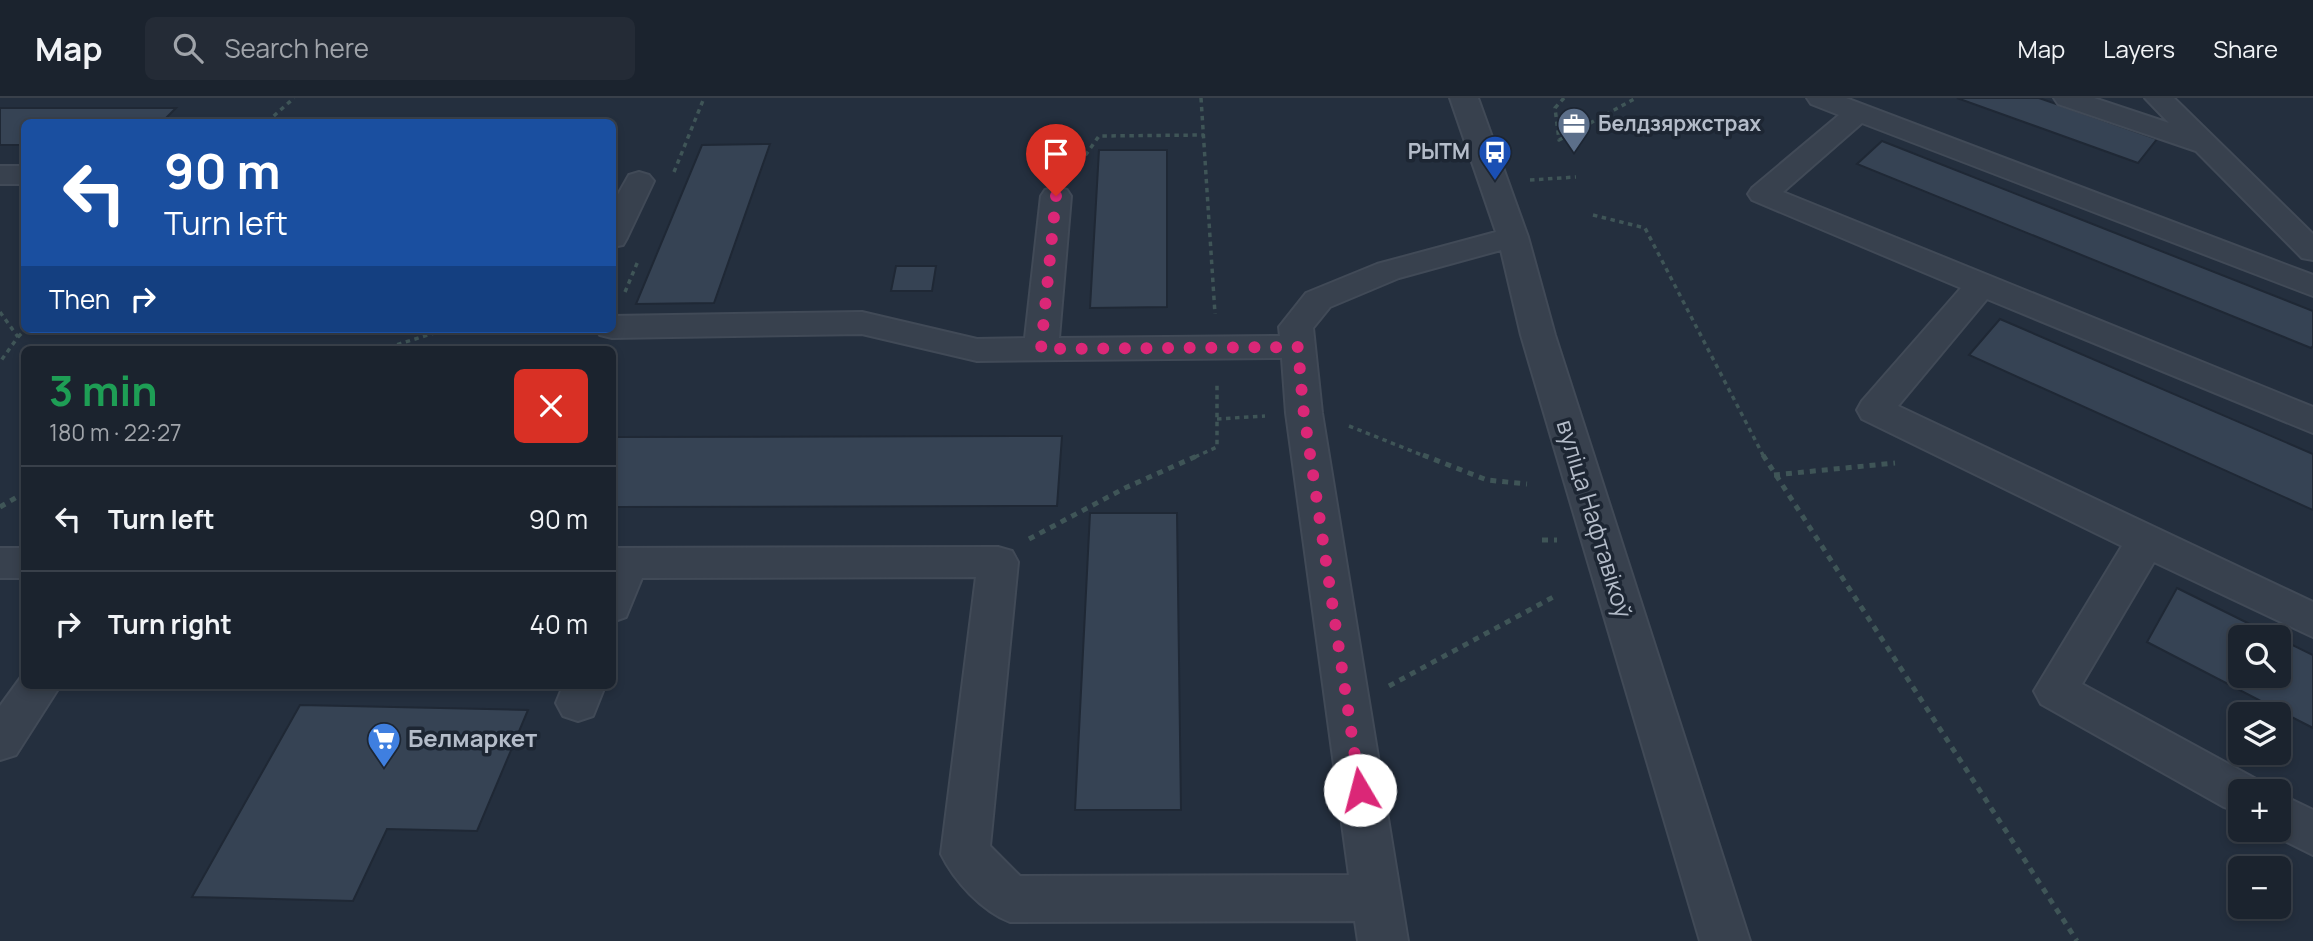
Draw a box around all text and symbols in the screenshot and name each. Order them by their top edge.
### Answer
search box [145,17,635,80]
text: Map [35,26,103,71]
icon: search [169,29,207,67]
text: Search here [225,30,369,66]
text: Map [2018,32,2065,65]
text: Layers [2103,32,2175,65]
text: Share [2213,32,2278,65]
office icon: Белдзяржстрах [1555,105,1593,154]
place label: Белдзяржстрах [1598,109,1762,137]
pin [1026,124,1086,196]
bus stop icon: РЫТМ [1476,133,1514,182]
icon: arrive [1037,135,1075,173]
text: 90 m [164,137,281,204]
place label: РЫТМ [1408,137,1470,165]
icon: left [49,147,140,238]
text: Turn left [164,201,288,245]
icon: right [124,280,162,318]
text: Then [49,281,110,317]
text: 3 min [49,361,158,419]
button: close [514,369,588,443]
street label: вуліца Нафтавікоў [1550,415,1641,622]
text: 180 m · 22:27 [49,416,182,448]
icon: left [49,500,87,538]
text: Turn left [108,501,215,537]
text: 90 m [529,501,588,537]
icon: right [49,605,87,643]
text: Turn right [108,606,232,642]
text: 40 m [530,606,588,642]
map controls [2228,625,2291,919]
button: search [2228,625,2291,688]
button: layers [2228,702,2291,765]
supermarket icon: Белмаркет [365,720,403,769]
place label: Белмаркет [408,721,538,754]
position arrow [1323,753,1397,827]
button: + [2228,779,2291,842]
button: − [2228,856,2291,919]

